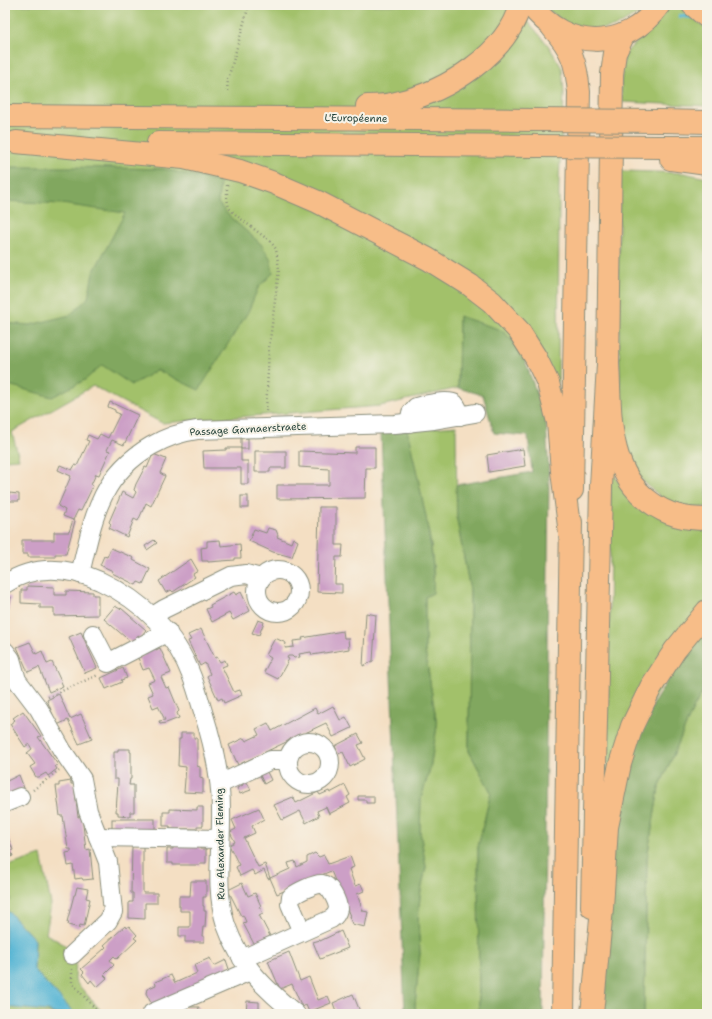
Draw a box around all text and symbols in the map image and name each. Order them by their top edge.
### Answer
street label: L'Européenne [324,111,388,125]
street label: Passage Garnaerstraete [189,419,307,439]
street label: Rue Alexander Fleming [213,788,227,900]

